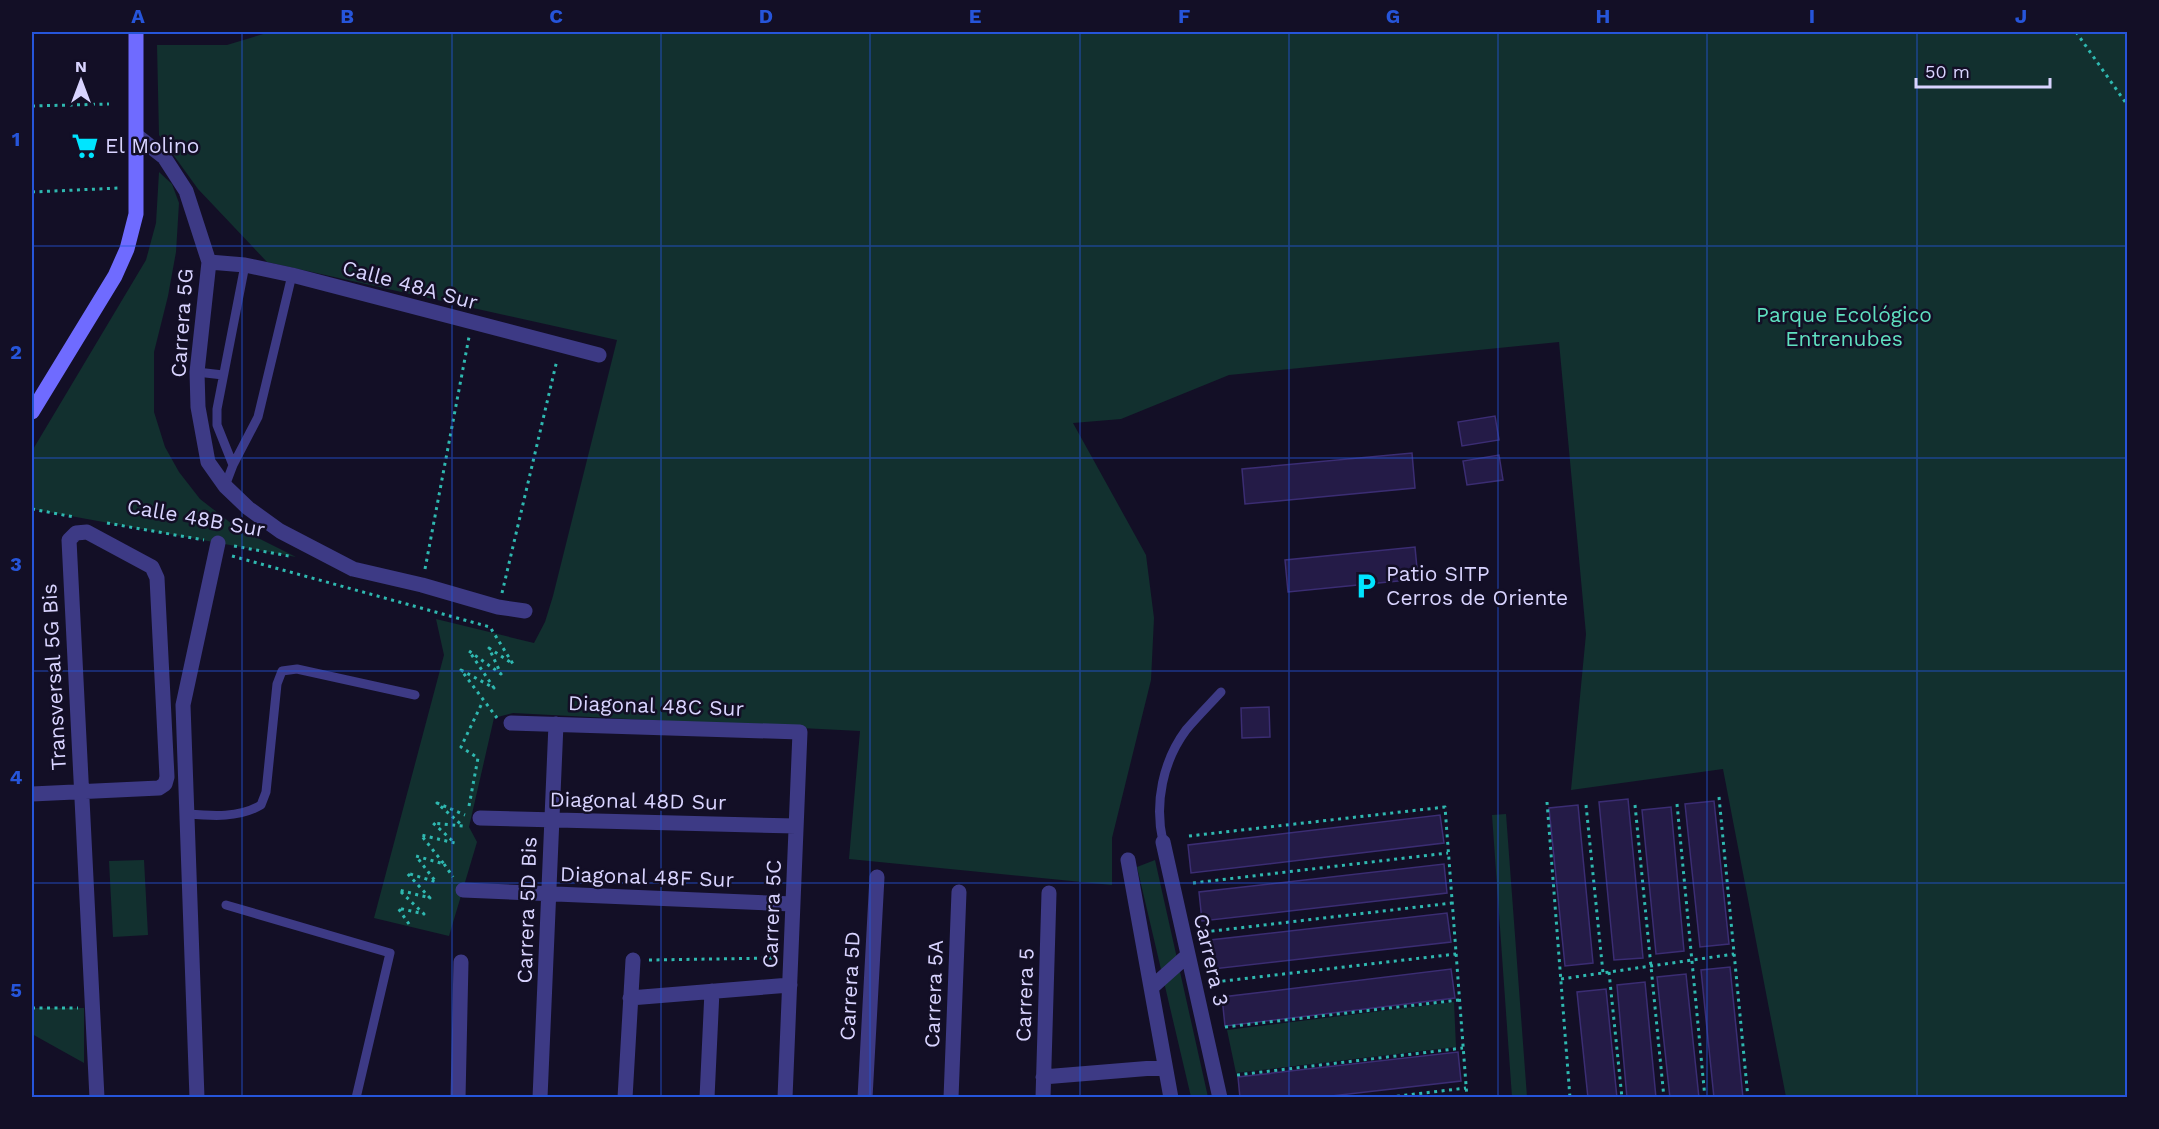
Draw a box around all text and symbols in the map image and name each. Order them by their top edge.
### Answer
text: A [131,4,145,28]
text: B [340,4,354,28]
text: C [549,4,563,28]
text: D [759,4,773,28]
text: E [969,4,981,28]
text: F [1178,4,1190,28]
text: G [1386,4,1400,28]
text: H [1596,4,1610,28]
text: I [1809,4,1815,28]
text: J [2015,4,2027,28]
north arrow [51,51,111,111]
scale bar [1916,51,2050,89]
text: N [75,57,87,76]
text: 50 m [1925,61,1970,82]
text: 1 [12,127,20,151]
supermarket icon: El Molino [70,131,100,161]
place label: El Molino [105,133,199,158]
street label: Calle 48A Sur [340,254,481,315]
street label: Carrera 5G [165,267,198,378]
park label: Parque Ecológico Entrenubes [1756,302,1932,351]
text: 2 [10,340,22,364]
street label: Calle 48B Sur [125,493,268,542]
text: 3 [10,552,22,576]
place label: Patio SITP Cerros de Oriente [1386,561,1568,610]
parking icon: Patio SITP Cerros de Oriente [1351,571,1381,601]
street label: Transversal 5G Bis [36,583,71,771]
street label: Diagonal 48C Sur [568,690,745,721]
text: 4 [10,765,23,789]
street label: Diagonal 48D Sur [549,786,727,815]
street label: Carrera 5D Bis [511,836,542,984]
street label: Carrera 5C [757,859,786,969]
street label: Diagonal 48F Sur [560,861,735,892]
street label: Carrera 3 [1189,911,1234,1009]
street label: Carrera 5D [834,931,865,1041]
street label: Carrera 5A [919,939,948,1048]
street label: Carrera 5 [1010,947,1039,1043]
text: 5 [10,978,22,1002]

